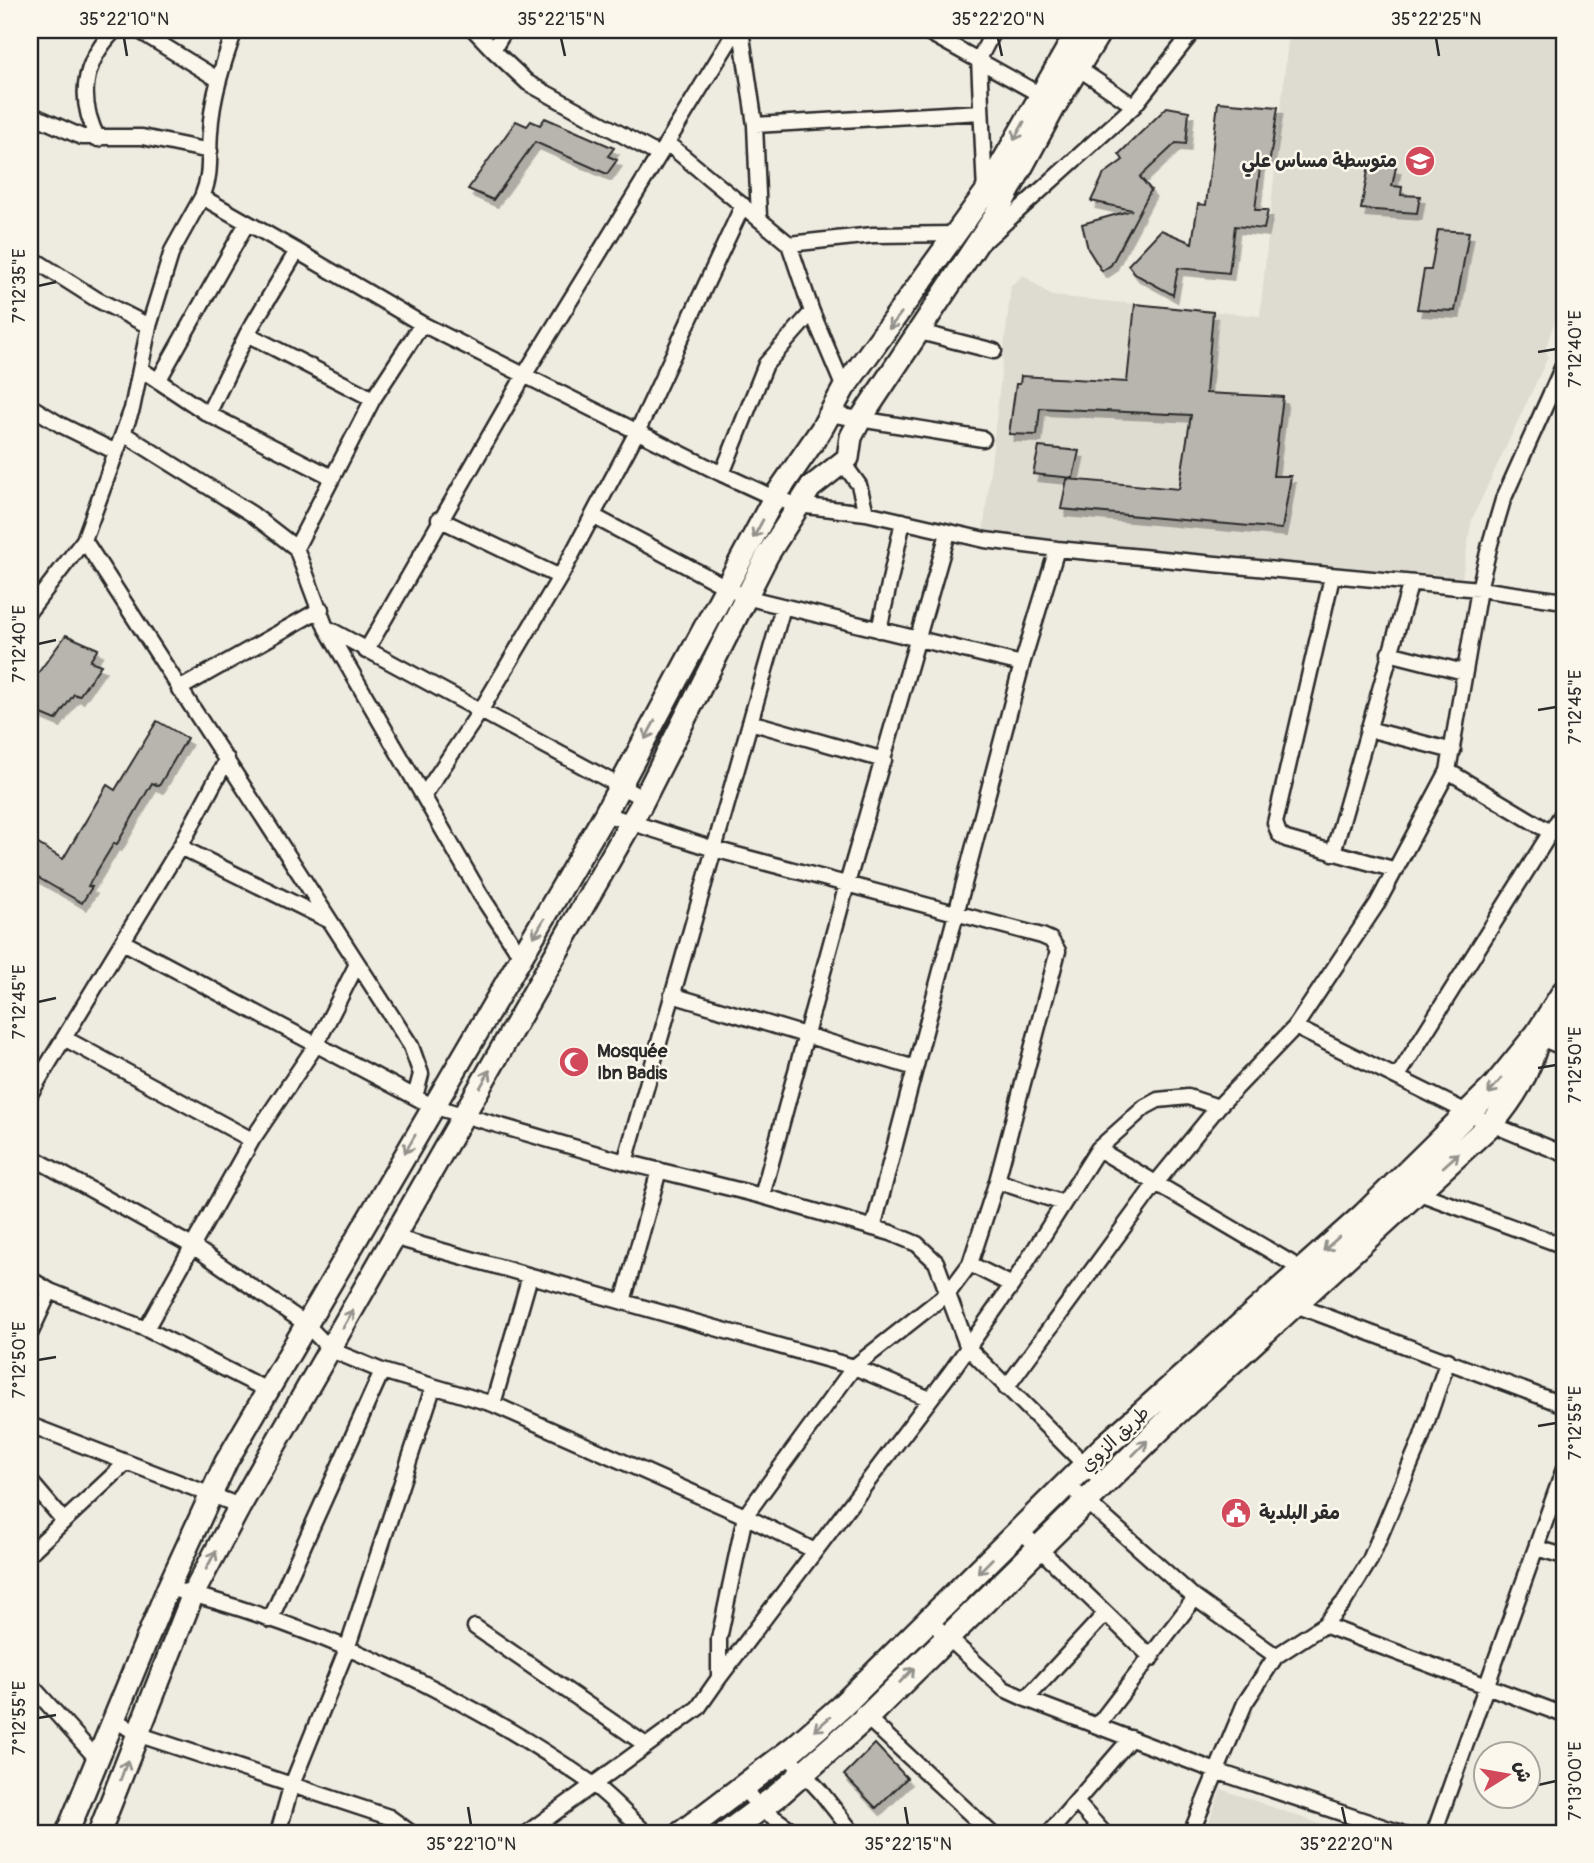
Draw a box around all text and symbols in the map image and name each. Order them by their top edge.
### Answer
text: 35°22'10"N [79,8,169,31]
text: 35°22'15"N [517,8,605,31]
text: 35°22'20"N [951,8,1045,31]
text: 35°22'25"N [1391,8,1481,31]
one-way arrow [1012,120,1025,141]
school or university icon: متوسطة مساس علي [1403,144,1437,178]
place label: متوسطة مساس علي [1241,149,1397,177]
text: 7°12'35"E [8,249,31,323]
text: 7°12'40"E [1564,310,1587,388]
one-way arrow [887,311,902,330]
one-way arrow [750,518,764,539]
text: 7°12'40"E [8,605,31,683]
text: 7°12'45"E [1564,670,1587,744]
one-way arrow [643,719,657,739]
one-way arrow [532,917,545,938]
text: 7°12'45"E [8,965,31,1039]
text: 7°12'50"E [1564,1027,1587,1103]
place label: Mosquée Ibn Badis [597,1039,668,1085]
mosque icon: Mosquée Ibn Badis [557,1045,591,1079]
one-way arrow [478,1070,492,1090]
one-way arrow [1487,1077,1503,1095]
one-way arrow [403,1134,417,1154]
one-way arrow [1442,1152,1459,1169]
one-way arrow [1323,1236,1341,1252]
one-way arrow [341,1310,355,1330]
text: 7°12'50"E [8,1322,31,1398]
text: 7°12'55"E [1564,1386,1587,1460]
street label: طريق الزوي [1075,1401,1156,1479]
one-way arrow [1131,1439,1148,1456]
public building icon: مقر البلدية [1219,1496,1253,1530]
place label: مقر البلدية [1259,1501,1340,1525]
one-way arrow [205,1550,218,1571]
one-way arrow [977,1557,994,1574]
one-way arrow [899,1667,916,1684]
text: 7°12'55"E [8,1681,31,1755]
one-way arrow [813,1716,831,1732]
north arrow [1472,1741,1542,1811]
text: 7°13'00"E [1564,1741,1587,1821]
one-way arrow [119,1759,132,1781]
text: ش [1509,1759,1536,1785]
text: 35°22'10"N [426,1833,516,1856]
text: 35°22'15"N [864,1833,952,1856]
text: 35°22'20"N [1299,1833,1393,1856]

